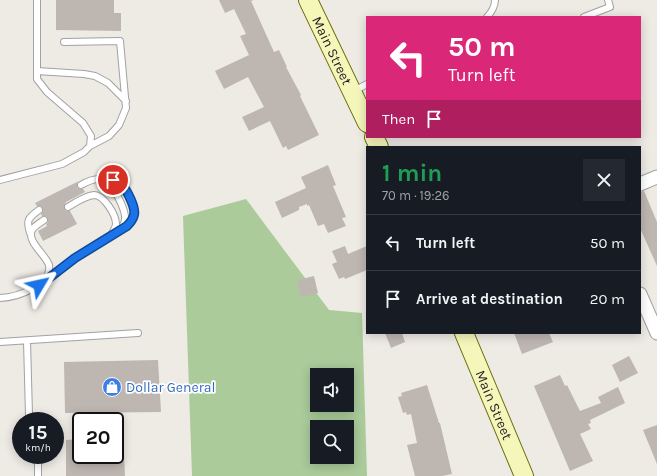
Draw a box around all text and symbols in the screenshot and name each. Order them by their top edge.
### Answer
street label: Main Street [308,14,355,88]
text: 50 m [448,30,516,63]
icon: left [382,32,434,84]
text: Turn left [448,64,516,86]
icon: arrive [423,108,445,130]
text: Then [382,110,415,128]
text: 1 min [382,159,442,187]
button: close [583,159,625,201]
pin [96,163,130,197]
icon: arrive [102,169,124,191]
text: 70 m · 19:26 [382,188,449,203]
icon: left [382,232,404,254]
text: Turn left [416,234,475,252]
text: 50 m [590,234,625,252]
position arrow [18,264,60,306]
icon: arrive [382,288,404,310]
text: Arrive at destination [416,290,563,308]
text: 20 m [590,290,625,308]
map controls [310,368,354,464]
button: sound [310,368,354,412]
street label: Main Street [472,368,516,443]
shop icon: Dollar General [101,376,123,398]
place label: Dollar General [126,379,215,396]
speed limit sign: 20 [72,412,124,464]
button: search [310,420,354,464]
text: 15 [29,421,47,444]
text: km/h [25,442,51,454]

